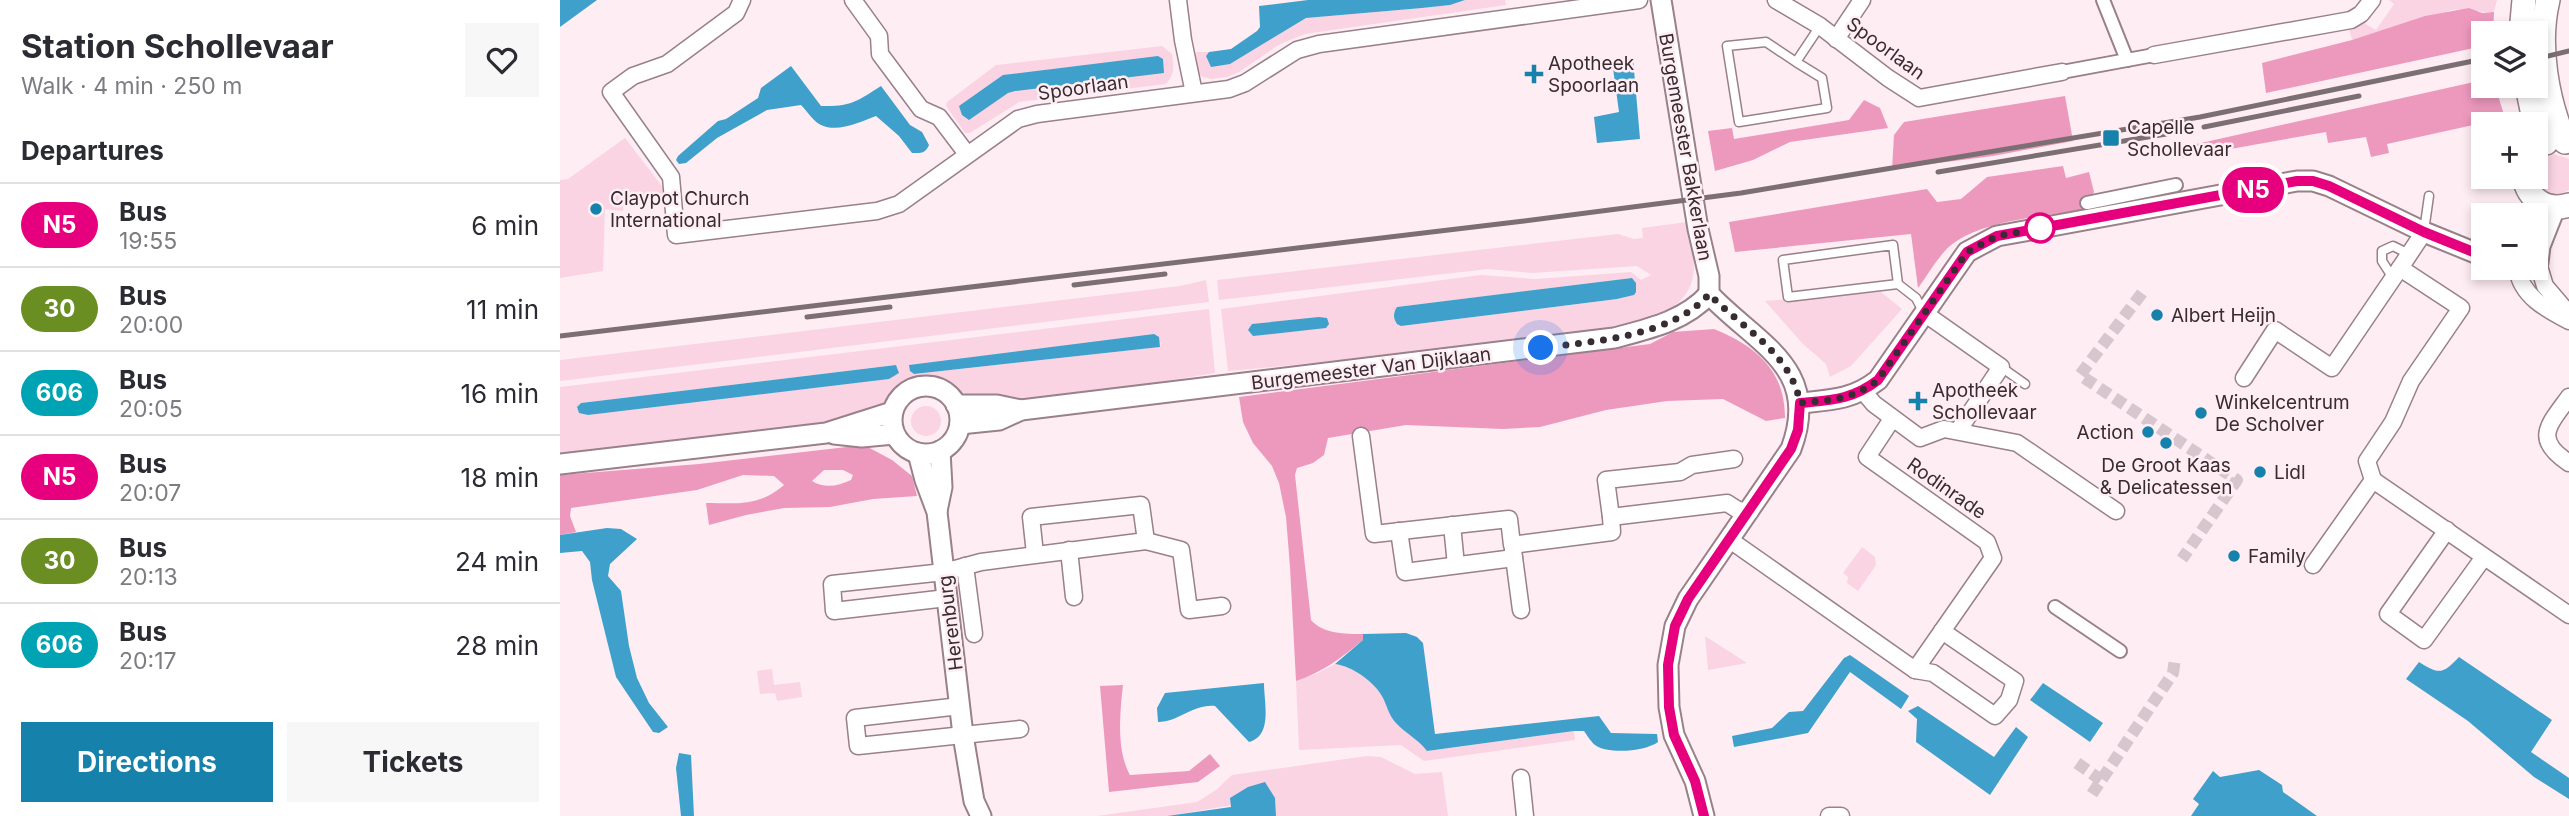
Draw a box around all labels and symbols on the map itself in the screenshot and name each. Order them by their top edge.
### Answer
street label: Spoorlaan [1842,12,1929,85]
street label: Burgemeester Bakkerlaan [1654,31,1717,263]
place label: Apotheek Spoorlaan [1548,52,1639,97]
marker: Apotheek Spoorlaan [1526,66,1542,82]
street label: Spoorlaan [1036,70,1130,105]
place label: Capelle Schollevaar [2127,116,2232,161]
marker: Capelle Schollevaar [2101,128,2121,148]
line badge: N5 [2222,167,2284,213]
place label: Claypot Church International [610,187,749,232]
marker: Claypot Church International [588,201,604,217]
unlabelled marker [2025,213,2055,243]
place label: Albert Heijn [2171,304,2276,327]
marker: Albert Heijn [2149,307,2165,323]
your location [1523,330,1558,365]
street label: Burgemeester Van Dijklaan [1250,342,1492,395]
place label: Apotheek Schollevaar [1932,379,2037,424]
place label: Winkelcentrum De Scholver [2215,391,2350,436]
marker: Apotheek Schollevaar [1910,393,1926,409]
marker: Winkelcentrum De Scholver [2193,405,2209,421]
place label: Action [2077,421,2134,444]
marker: Action [2140,424,2156,440]
marker: De Groot Kaas & Delicatessen [2158,435,2174,451]
street label: Rodinrade [1903,453,1991,524]
place label: De Groot Kaas & Delicatessen [2100,454,2232,499]
place label: Lidl [2274,461,2306,484]
marker: Lidl [2252,464,2268,480]
place label: Family [2248,545,2306,568]
marker: Family [2226,548,2242,564]
street label: Herenburg [933,574,968,672]

